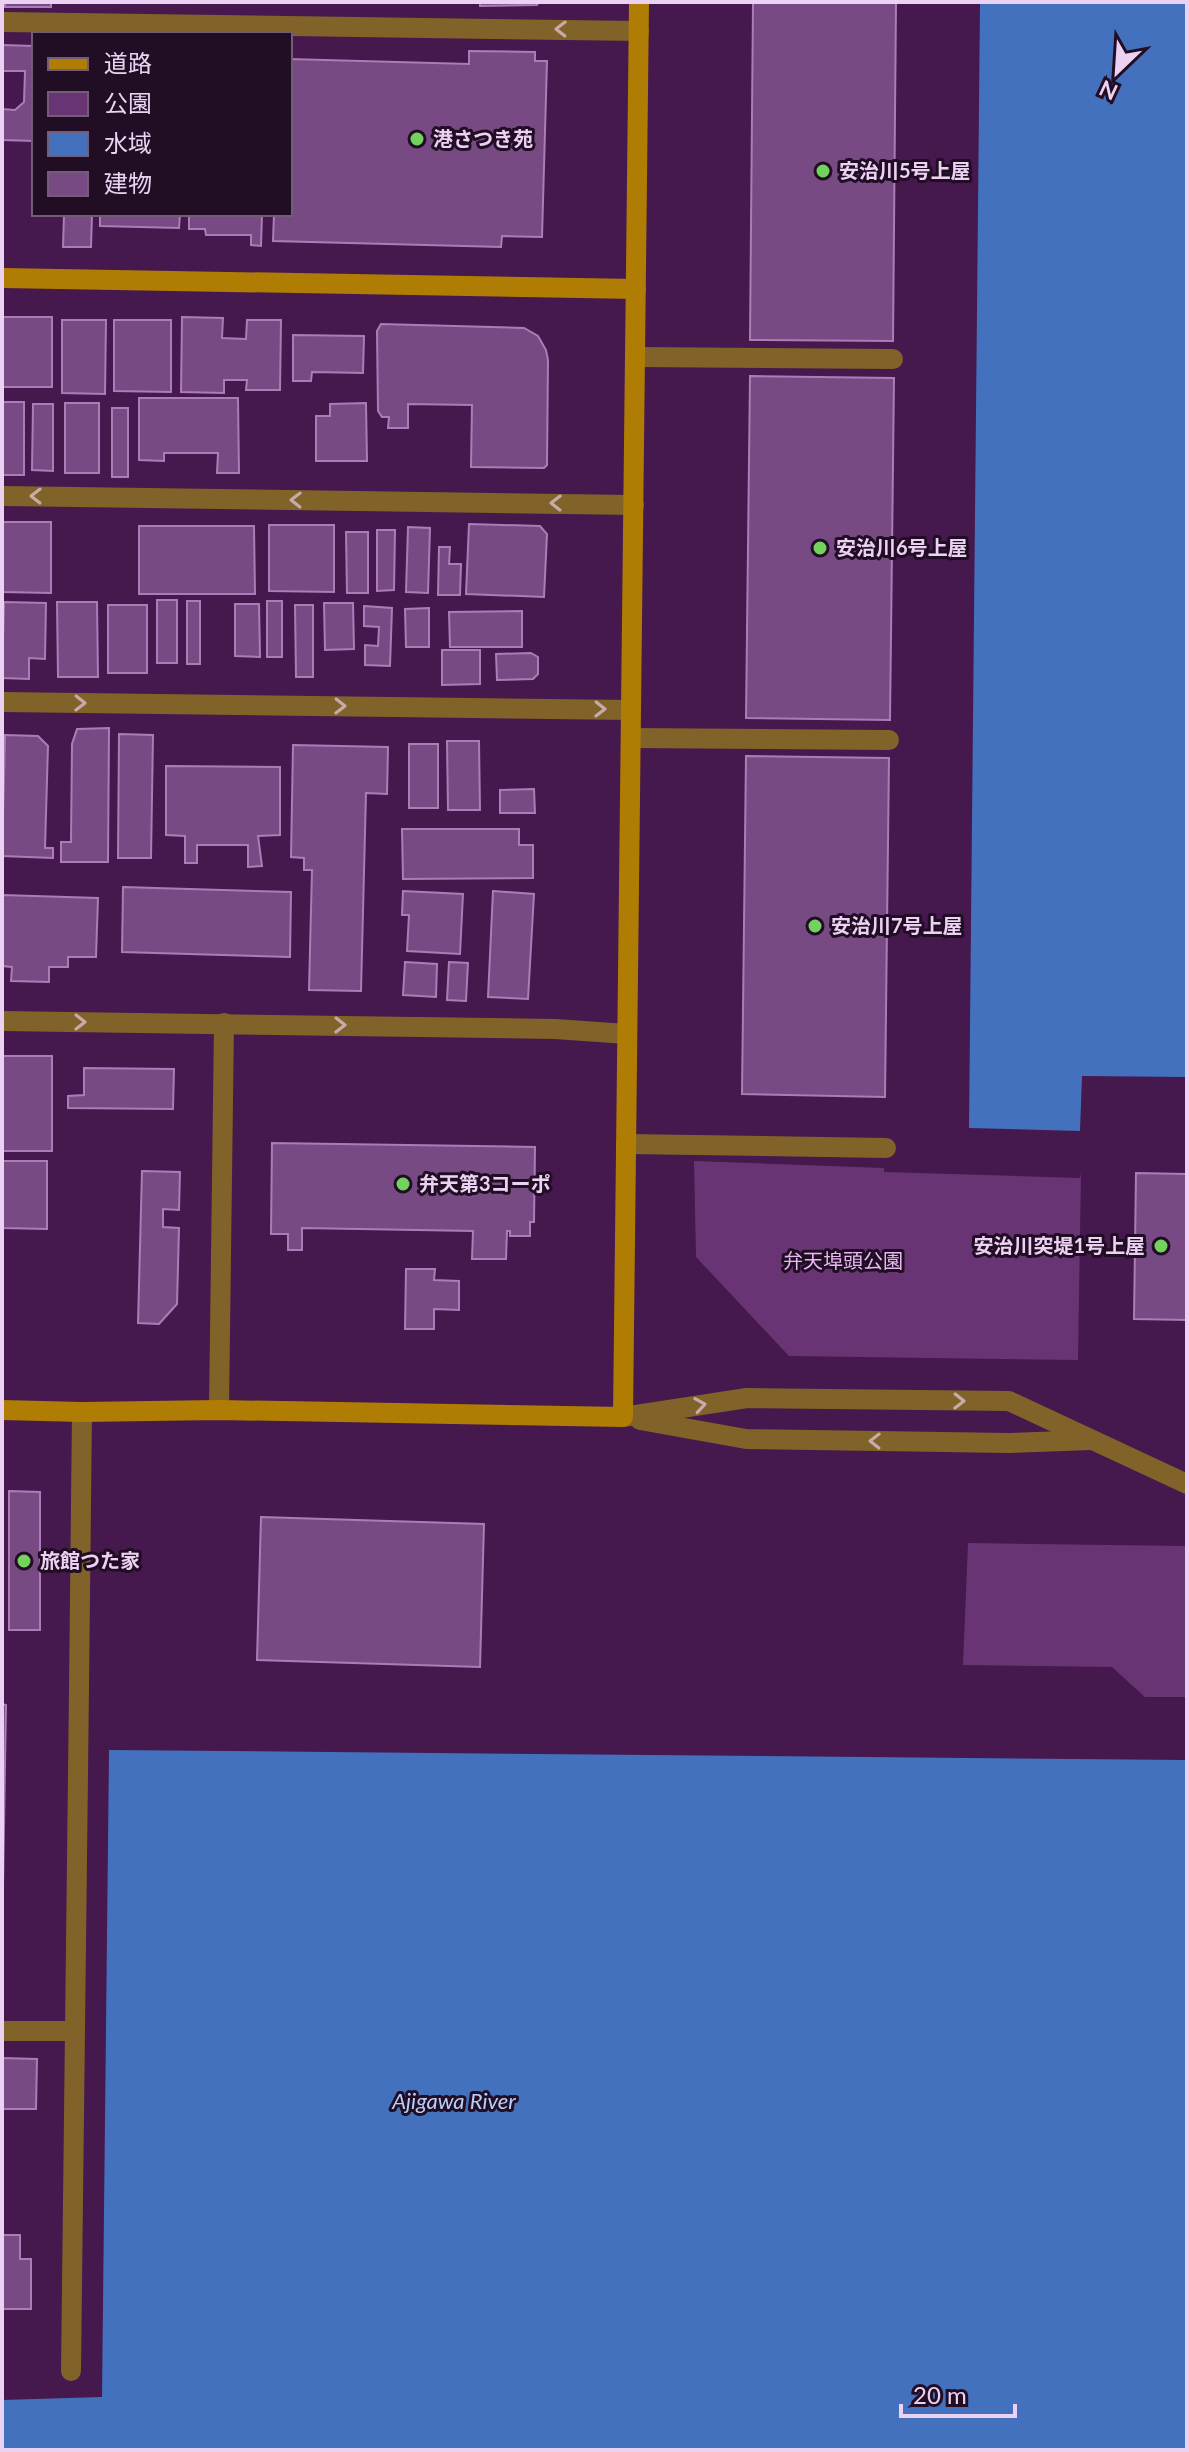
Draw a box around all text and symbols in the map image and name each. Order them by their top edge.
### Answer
one-way arrow [554,20,567,37]
legend [32,32,292,216]
north arrow [1077,32,1157,112]
text: 道路 [104,48,152,77]
text: N [1095,75,1122,106]
text: 公園 [104,88,152,117]
place label: 港さつき苑 [433,126,533,150]
text: 水域 [104,128,152,157]
marker: 港さつき苑 [408,130,426,148]
place label: 安治川5号上屋 [839,158,971,182]
marker: 安治川5号上屋 [814,162,832,180]
text: 建物 [104,168,152,197]
one-way arrow [29,488,42,505]
one-way arrow [289,491,302,508]
one-way arrow [549,494,562,511]
place label: 安治川6号上屋 [836,535,968,559]
marker: 安治川6号上屋 [811,539,829,557]
one-way arrow [74,694,87,712]
one-way arrow [334,697,347,715]
one-way arrow [594,700,607,718]
place label: 安治川7号上屋 [831,913,963,937]
marker: 安治川7号上屋 [806,917,824,935]
one-way arrow [74,1013,87,1031]
one-way arrow [334,1016,347,1034]
place label: 弁天第3コーポ [419,1171,551,1195]
marker: 弁天第3コーポ [394,1175,412,1193]
place label: 安治川突堤1号上屋 [973,1233,1145,1257]
marker: 安治川突堤1号上屋 [1152,1237,1170,1255]
park label: 弁天埠頭公園 [783,1248,903,1272]
one-way arrow [953,1392,966,1409]
one-way arrow [693,1398,707,1415]
one-way arrow [868,1432,881,1450]
place label: 旅館つた家 [40,1548,140,1572]
marker: 旅館つた家 [15,1552,33,1570]
water label: Ajigawa River [391,2087,516,2114]
scale bar [901,2368,1015,2418]
text: 20 m [913,2380,967,2409]

